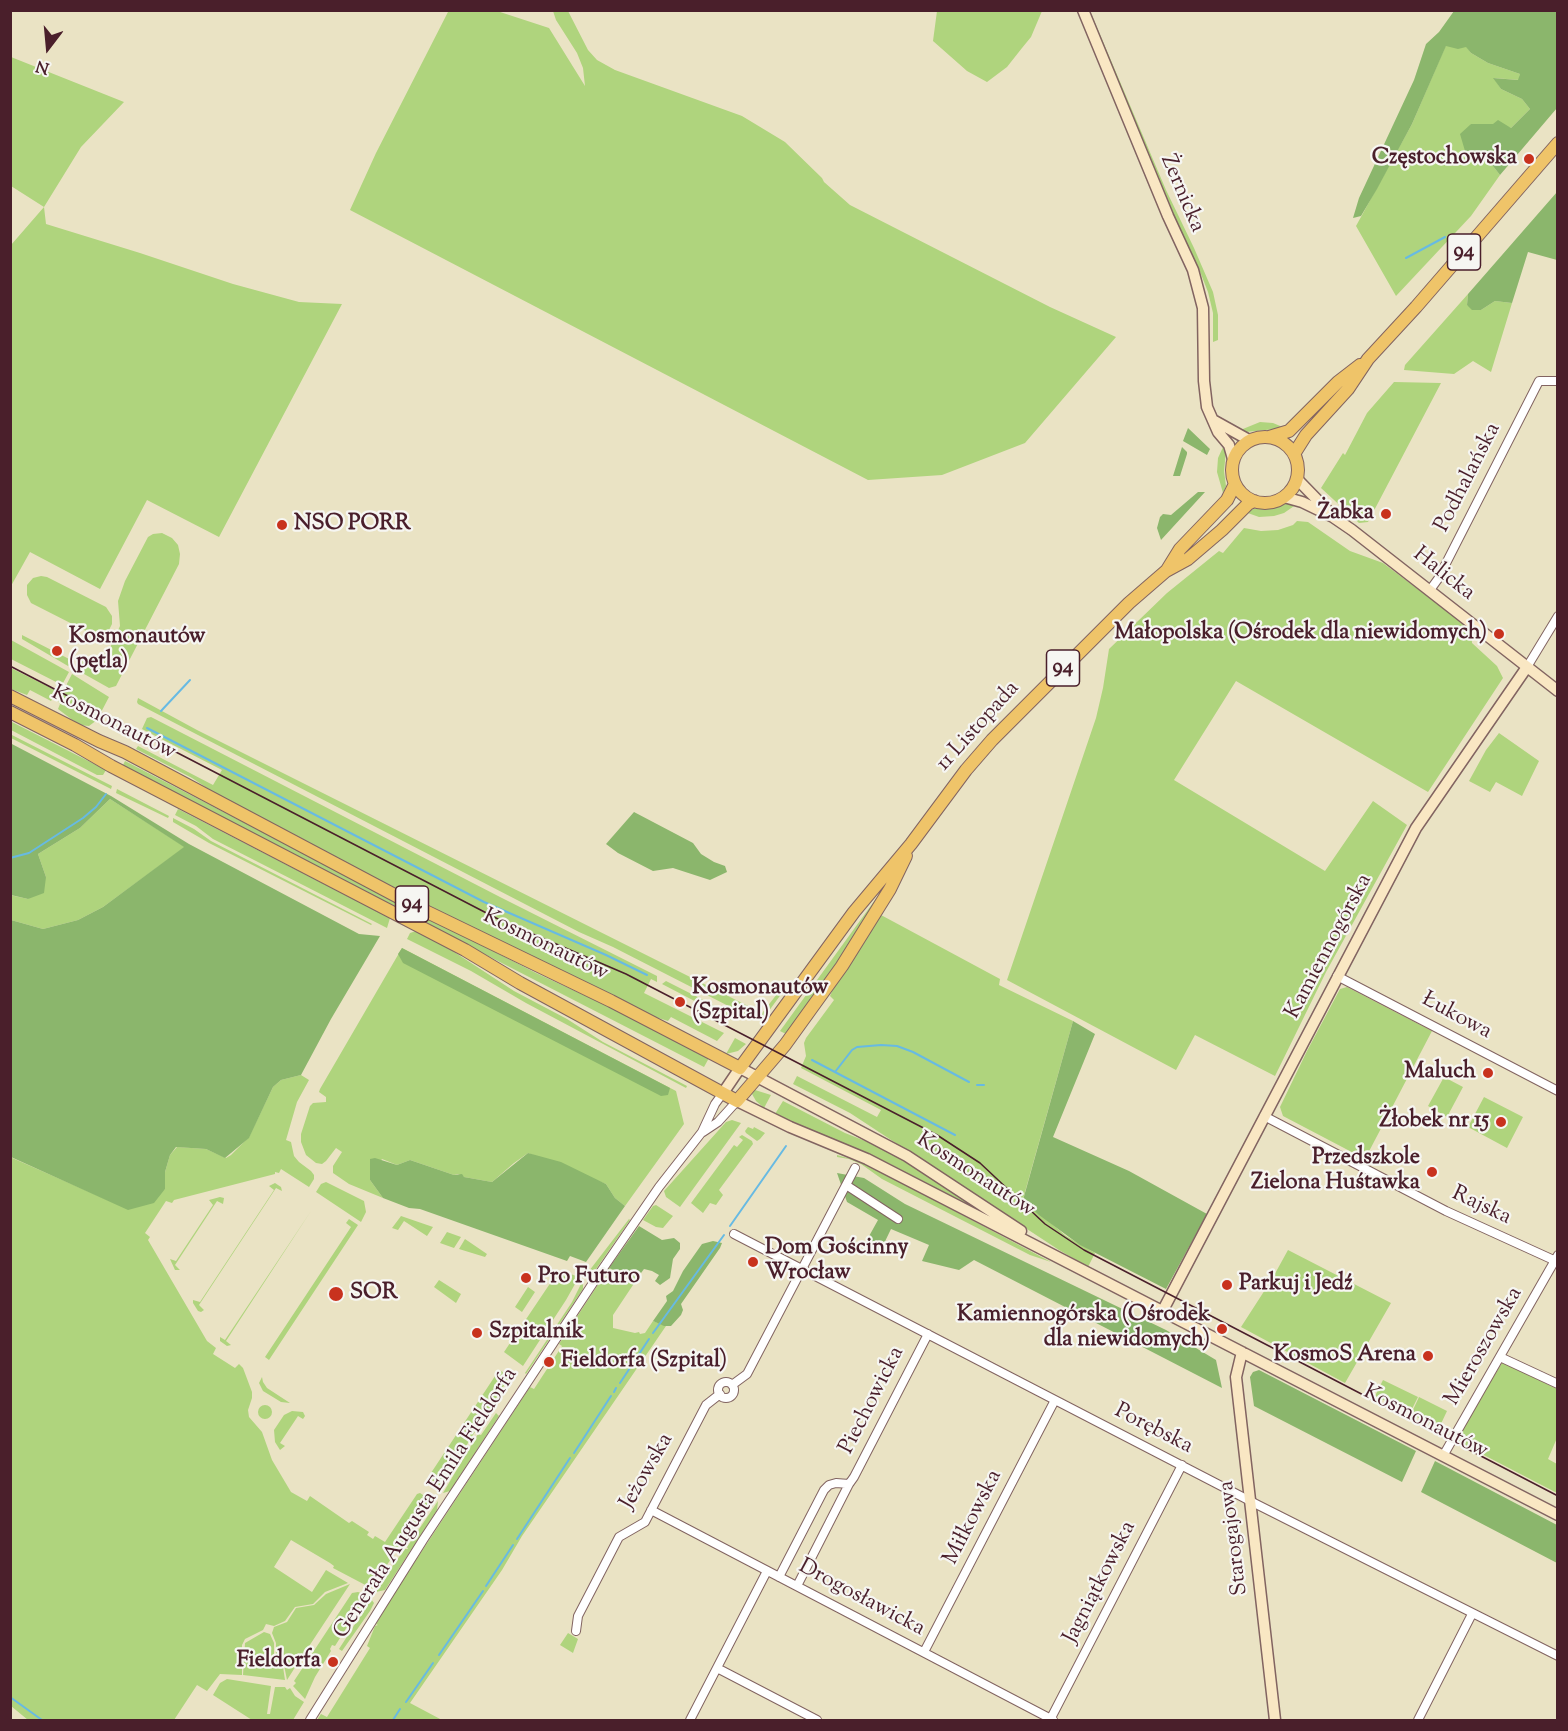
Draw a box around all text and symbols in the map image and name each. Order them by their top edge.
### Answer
north arrow [18,18,78,78]
text: N [34,53,52,79]
place label: Częstochowska [1372,146,1517,172]
street label: Żernicka [1153,151,1209,237]
marker: Częstochowska [1522,152,1536,166]
road number: 94 [1448,234,1480,270]
street label: Podhalańska [1430,419,1508,537]
place label: Żabka [1318,501,1374,527]
marker: Żabka [1379,507,1393,521]
place label: NSO PORR [294,512,411,538]
marker: NSO PORR [275,518,289,532]
street label: Halicka [1407,543,1479,607]
place label: Małopolska (Ośrodek dla niewidomych) [1114,621,1487,647]
place label: Kosmonautów (pętla) [69,625,206,676]
marker: Małopolska (Ośrodek dla niewidomych) [1492,627,1506,641]
marker: Kosmonautów (pętla) [50,644,64,658]
road number: 94 [1046,650,1080,686]
street label: 11 Listopada [932,677,1026,777]
street label: Kosmonautów [46,681,180,767]
street label: Kamiennogórska [1281,870,1379,1024]
road number: 94 [396,886,428,922]
street label: Kosmonautów [478,904,612,988]
place label: Kosmonautów (Szpital) [692,976,829,1028]
street label: Łukowa [1416,988,1496,1046]
marker: Kosmonautów (Szpital) [673,995,687,1009]
place label: Maluch [1404,1060,1476,1086]
marker: Maluch [1481,1066,1495,1080]
place label: Żłobek nr 15 [1379,1109,1489,1135]
marker: Żłobek nr 15 [1494,1115,1508,1129]
street label: Kosmonautów [911,1128,1039,1224]
place label: Przedszkole Zielona Huśtawka [1251,1146,1420,1198]
marker: Przedszkole Zielona Huśtawka [1425,1165,1439,1179]
street label: Rajska [1447,1182,1515,1232]
place label: Dom Gościnny Wrocław [765,1236,909,1288]
marker: Dom Gościnny Wrocław [746,1255,760,1269]
place label: Pro Futuro [538,1265,640,1291]
marker: Pro Futuro [519,1271,533,1285]
place label: Parkuj i Jedź [1239,1272,1352,1298]
marker: Parkuj i Jedź [1220,1278,1234,1292]
place label: SOR [350,1281,398,1307]
street label: Mieroszowska [1440,1283,1530,1411]
marker: SOR [327,1285,345,1303]
place label: Kamiennogórska (Ośrodek dla niewidomych) [957,1303,1210,1354]
place label: Szpitalnik [489,1320,584,1346]
marker: Kamiennogórska (Ośrodek dla niewidomych) [1215,1322,1229,1336]
marker: Szpitalnik [470,1326,484,1340]
street label: Piechowicka [835,1343,911,1459]
place label: KosmoS Arena [1273,1343,1416,1369]
place label: Fieldorfa (Szpital) [561,1349,727,1375]
marker: KosmoS Arena [1421,1349,1435,1363]
marker: Fieldorfa (Szpital) [542,1355,556,1369]
street label: Generała Augusta Emila Fieldorfa [329,1364,525,1644]
street label: Kosmonautów [1358,1380,1492,1466]
street label: Porębska [1109,1399,1197,1461]
street label: Jeżowska [616,1429,680,1515]
street label: Miłkowska [939,1466,1009,1570]
street label: Starogajowa [1215,1479,1255,1597]
street label: Jagniątkowska [1059,1517,1143,1649]
street label: Drogosławicka [793,1555,929,1643]
place label: Fieldorfa [237,1649,321,1675]
marker: Fieldorfa [326,1655,340,1669]

